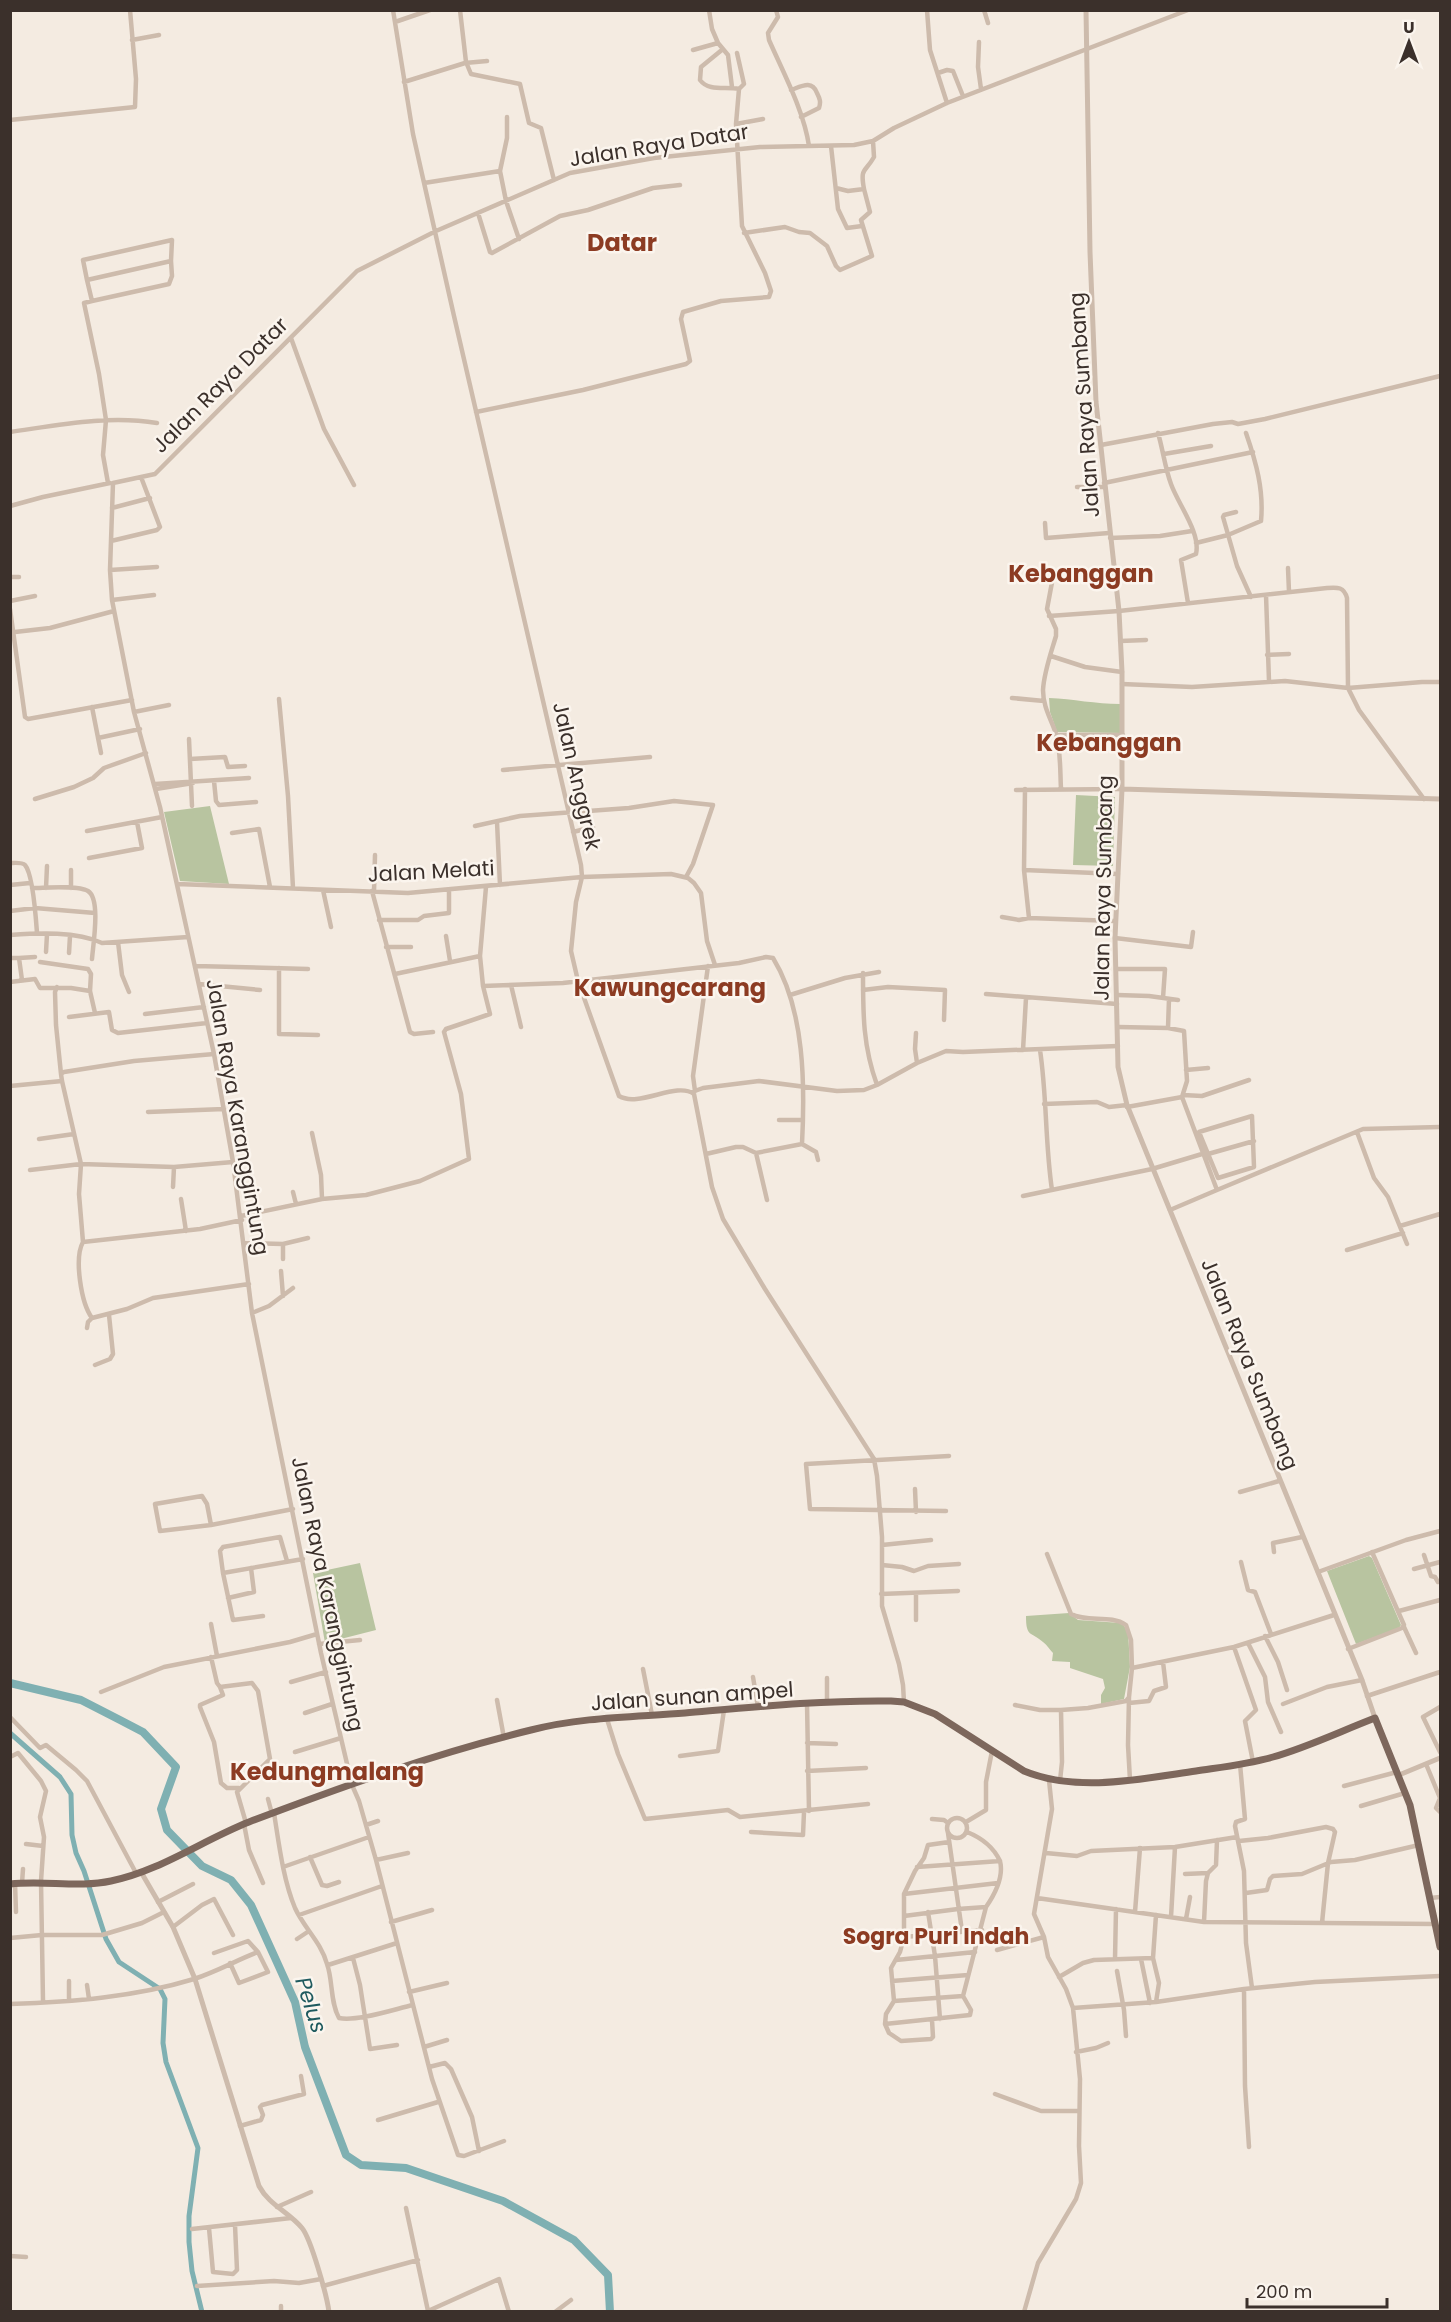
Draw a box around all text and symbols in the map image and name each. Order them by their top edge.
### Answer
north arrow [1379,12,1439,72]
text: U [1403,16,1415,39]
street label: Jalan Raya Datar [567,116,751,173]
district label: Datar [587,226,657,259]
street label: Jalan Raya Sumbang [1062,291,1106,519]
street label: Jalan Raya Datar [146,311,294,459]
district label: Kebanggan [1008,557,1154,590]
street label: Jalan Anggrek [546,699,608,853]
district label: Kebanggan [1036,726,1182,759]
street label: Jalan Raya Sumbang [1087,775,1119,1001]
street label: Jalan Melati [367,853,495,889]
district label: Kawungcarang [574,971,766,1004]
street label: Jalan Raya Karanggintung [199,976,277,1258]
street label: Jalan Raya Sumbang [1194,1254,1306,1474]
street label: Jalan Raya Karanggintung [285,1454,371,1734]
street label: Jalan sunan ampel [590,1674,794,1718]
district label: Kedungmalang [230,1755,424,1788]
district label: Sogra Puri Indah [843,1921,1029,1952]
water label: Pelus [287,1973,335,2037]
scale bar [1247,2271,1386,2309]
text: 200 m [1256,2279,1312,2304]

